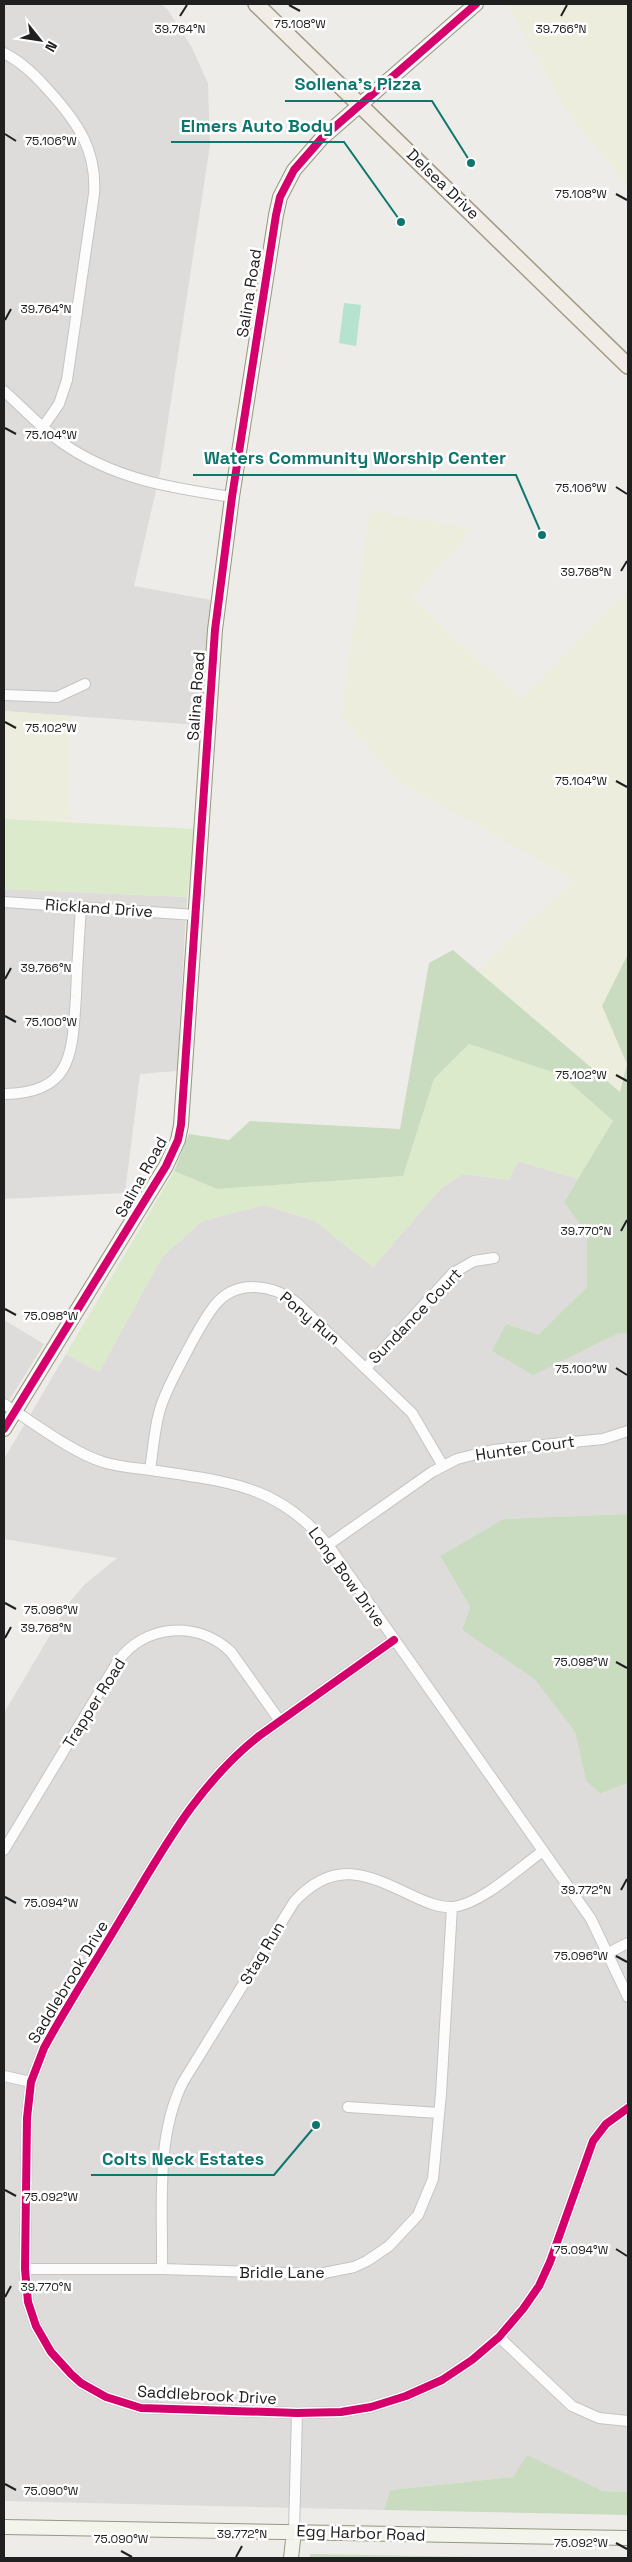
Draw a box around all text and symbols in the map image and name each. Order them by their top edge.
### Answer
north arrow [15,15,65,65]
text: 75.108°W [274,16,326,32]
text: 39.764°N [154,21,206,37]
text: 39.766°N [535,21,587,37]
text: N [41,38,61,55]
callout: Sollena's Pizza [285,68,432,101]
text: Sollena's Pizza [295,72,422,95]
callout: Elmers Auto Body [171,109,344,142]
text: Elmers Auto Body [181,114,333,137]
text: 75.106°W [25,133,77,149]
street label: Delsea Drive [402,144,484,224]
text: 75.108°W [555,186,607,202]
street label: Salina Road [232,247,266,339]
text: 39.764°N [20,301,72,317]
text: 75.104°W [25,427,77,443]
callout: Waters Community Worship Center [193,442,516,475]
text: Waters Community Worship Center [204,446,506,469]
text: 75.106°W [555,480,607,496]
text: 39.768°N [560,564,612,580]
street label: Salina Road [182,651,210,741]
text: 75.102°W [25,720,77,736]
text: 75.104°W [555,773,607,789]
street label: Rickland Drive [44,894,154,922]
text: 39.766°N [20,960,72,976]
text: 75.100°W [25,1014,77,1030]
text: 75.102°W [555,1067,607,1083]
street label: Salina Road [110,1133,172,1221]
text: 39.770°N [561,1223,611,1239]
street label: Sundance Court [364,1264,466,1368]
street label: Pony Run [275,1287,345,1349]
text: 75.098°W [24,1308,79,1324]
text: 75.100°W [555,1361,607,1377]
street label: Hunter Court [474,1431,576,1465]
street label: Long Bow Drive [304,1523,390,1631]
text: 75.096°W [24,1602,79,1618]
text: 39.768°N [20,1620,72,1636]
street label: Trapper Road [58,1654,130,1752]
text: 75.098°W [554,1654,609,1670]
text: 39.772°N [561,1882,611,1898]
text: 75.094°W [24,1895,79,1911]
street label: Saddlebrook Drive [23,1917,113,2047]
street label: Stag Run [235,1918,289,1988]
text: 75.096°W [554,1948,609,1964]
callout: Colts Neck Estates [91,2142,274,2175]
text: Colts Neck Estates [102,2147,264,2170]
text: 75.092°W [24,2189,79,2205]
text: 75.094°W [554,2242,609,2258]
street label: Bridle Lane [239,2262,325,2283]
text: 39.770°N [21,2279,71,2295]
street label: Saddlebrook Drive [137,2381,277,2409]
text: 75.090°W [24,2483,79,2499]
street label: Egg Harbor Road [296,2520,426,2546]
text: 39.772°N [217,2526,267,2542]
text: 75.090°W [94,2531,149,2547]
text: 75.092°W [554,2535,609,2551]

